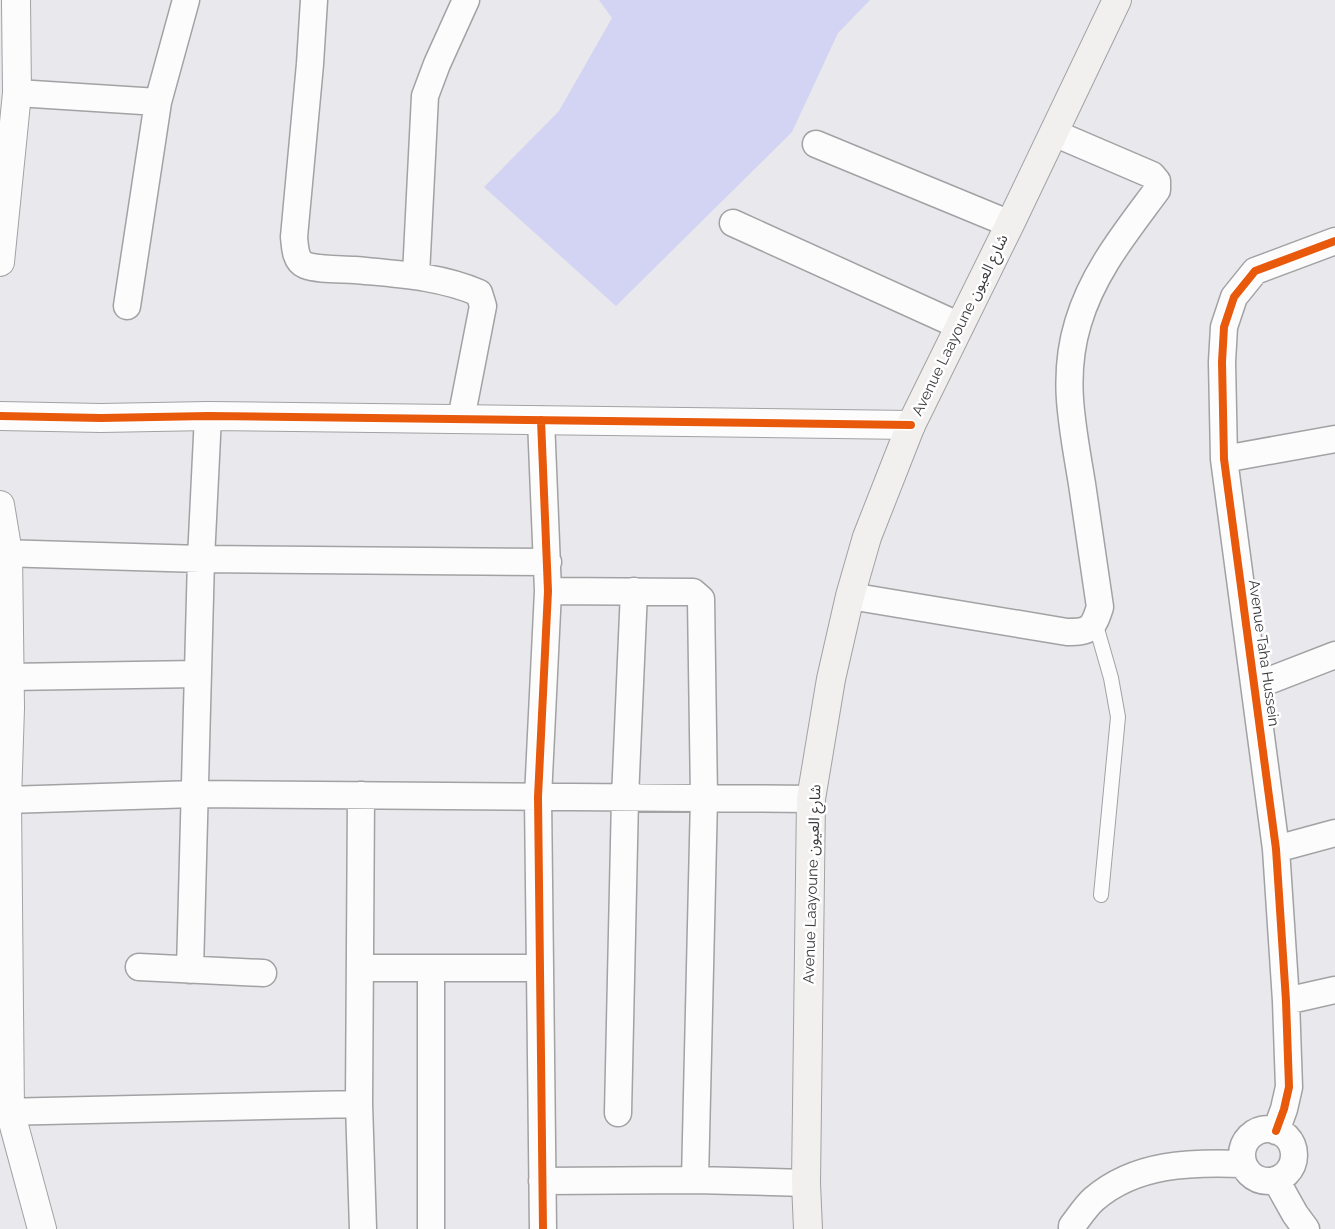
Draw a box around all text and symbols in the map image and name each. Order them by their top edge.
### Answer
street label: Avenue Laayoune شارع العيون [908,231,1015,420]
street label: Avenue Taha Hussein [1245,579,1283,727]
street label: Avenue Laayoune شارع العيون [800,784,827,984]

